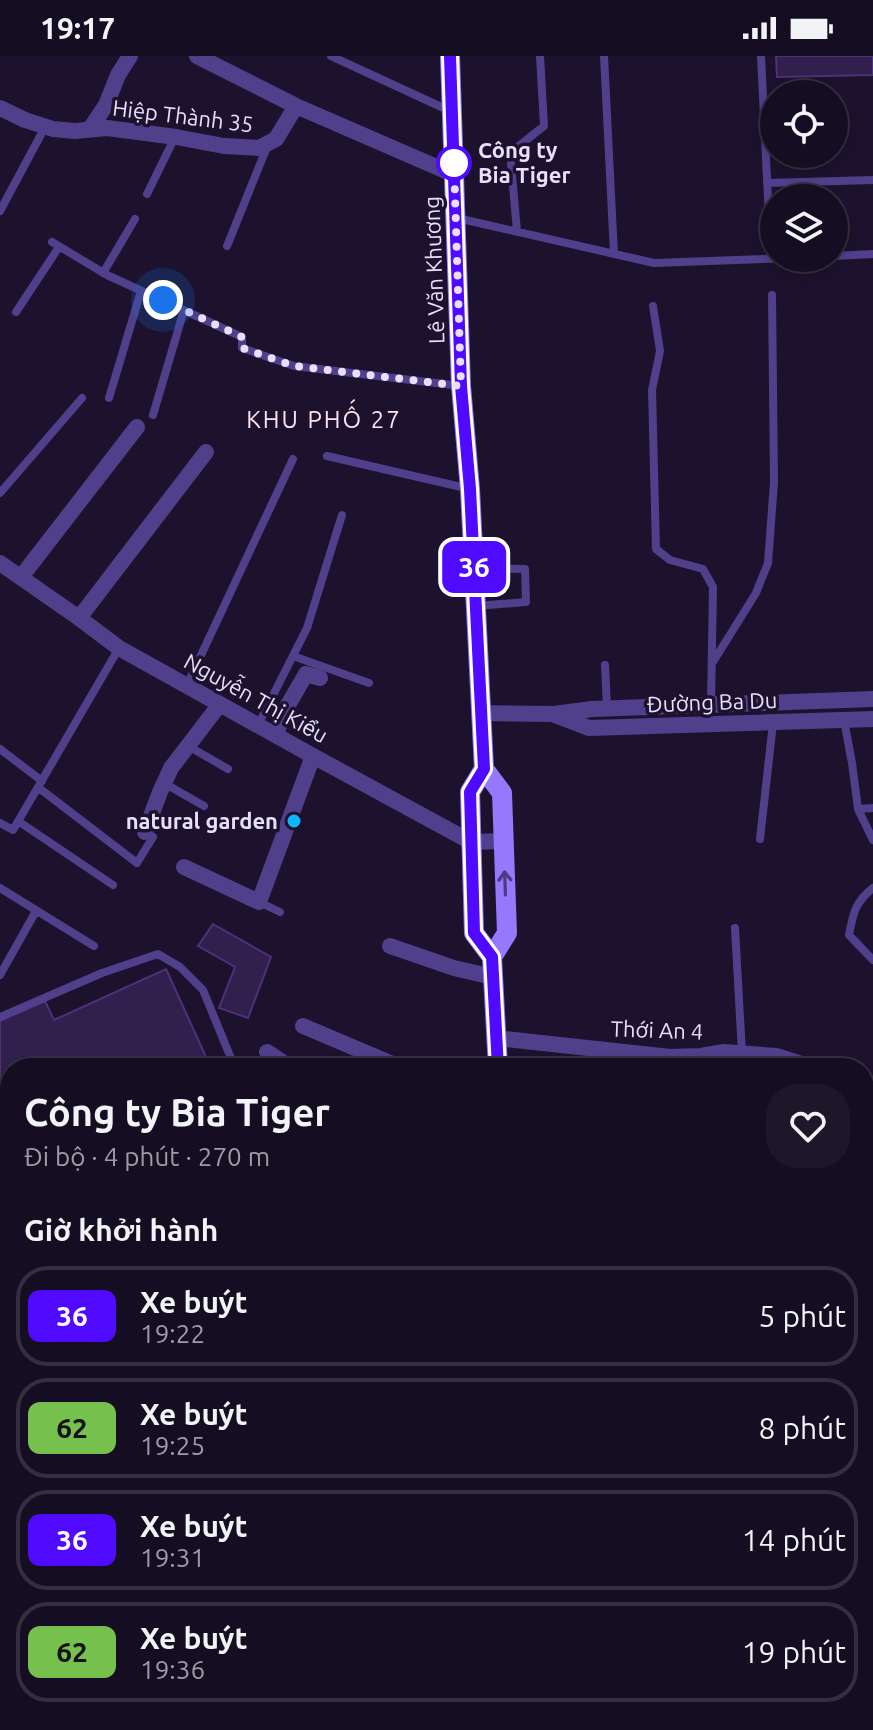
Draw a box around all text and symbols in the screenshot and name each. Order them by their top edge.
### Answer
text: 19:17 [40,11,115,45]
map controls [760,80,848,272]
button: locate [760,80,848,168]
street label: Hiệp Thành 35 [111,94,255,137]
place label: Công ty Bia Tiger [478,137,570,187]
marker: Công ty Bia Tiger [437,146,471,180]
button: layers [760,184,848,272]
street label: Lê Văn Khương [418,196,449,344]
your location [143,280,183,320]
district label: KHU PHỐ 27 [246,398,402,433]
line badge: 36 [438,541,510,593]
text: 36 [458,551,490,582]
street label: Nguyễn Thị Kiểu [180,647,333,747]
street label: Đường Ba Du [646,687,778,716]
place label: natural garden [126,808,278,833]
marker: natural garden [285,812,303,830]
one-way arrow [498,870,513,897]
street label: Thới An 4 [610,1015,704,1044]
button: heart [766,1084,850,1168]
text: Công ty Bia Tiger [24,1091,330,1133]
text: Đi bộ · 4 phút · 270 m [24,1142,270,1171]
text: Giờ khởi hành [24,1213,218,1247]
text: Xe buýt [140,1285,247,1319]
text: 5 phút [759,1299,846,1333]
text: 36 [56,1300,88,1331]
text: 19:22 [140,1319,205,1348]
text: Xe buýt [140,1397,247,1431]
text: 8 phút [759,1411,846,1445]
text: 62 [56,1412,88,1443]
text: 19:25 [140,1431,205,1460]
text: Xe buýt [140,1509,247,1543]
text: 14 phút [742,1523,846,1557]
text: 36 [56,1524,88,1555]
text: 19:31 [140,1543,205,1572]
text: Xe buýt [140,1621,247,1655]
text: 19 phút [742,1635,846,1669]
text: 62 [56,1636,88,1667]
text: 19:36 [140,1655,205,1684]

